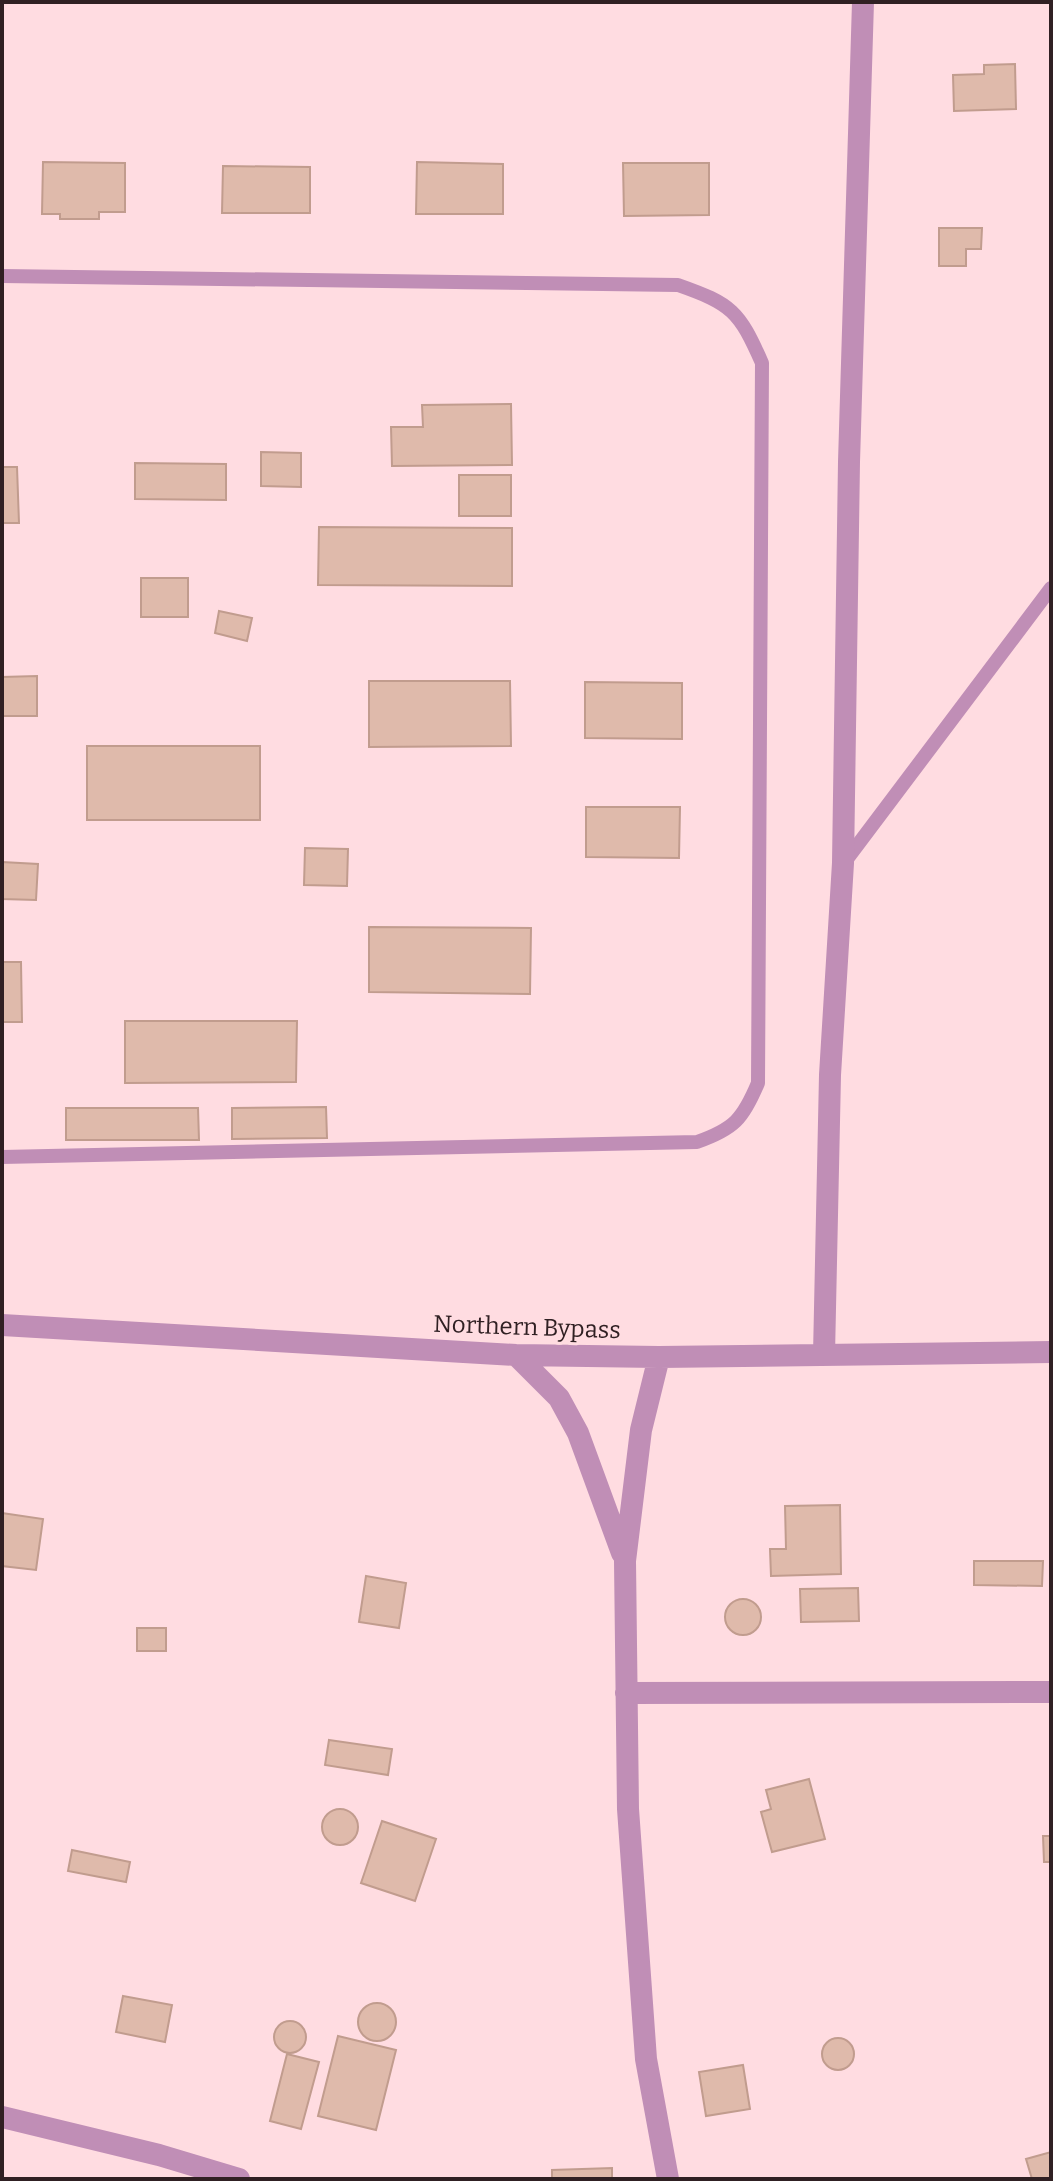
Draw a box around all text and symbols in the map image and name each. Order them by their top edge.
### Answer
street label: Northern Bypass [433,1310,621,1344]

